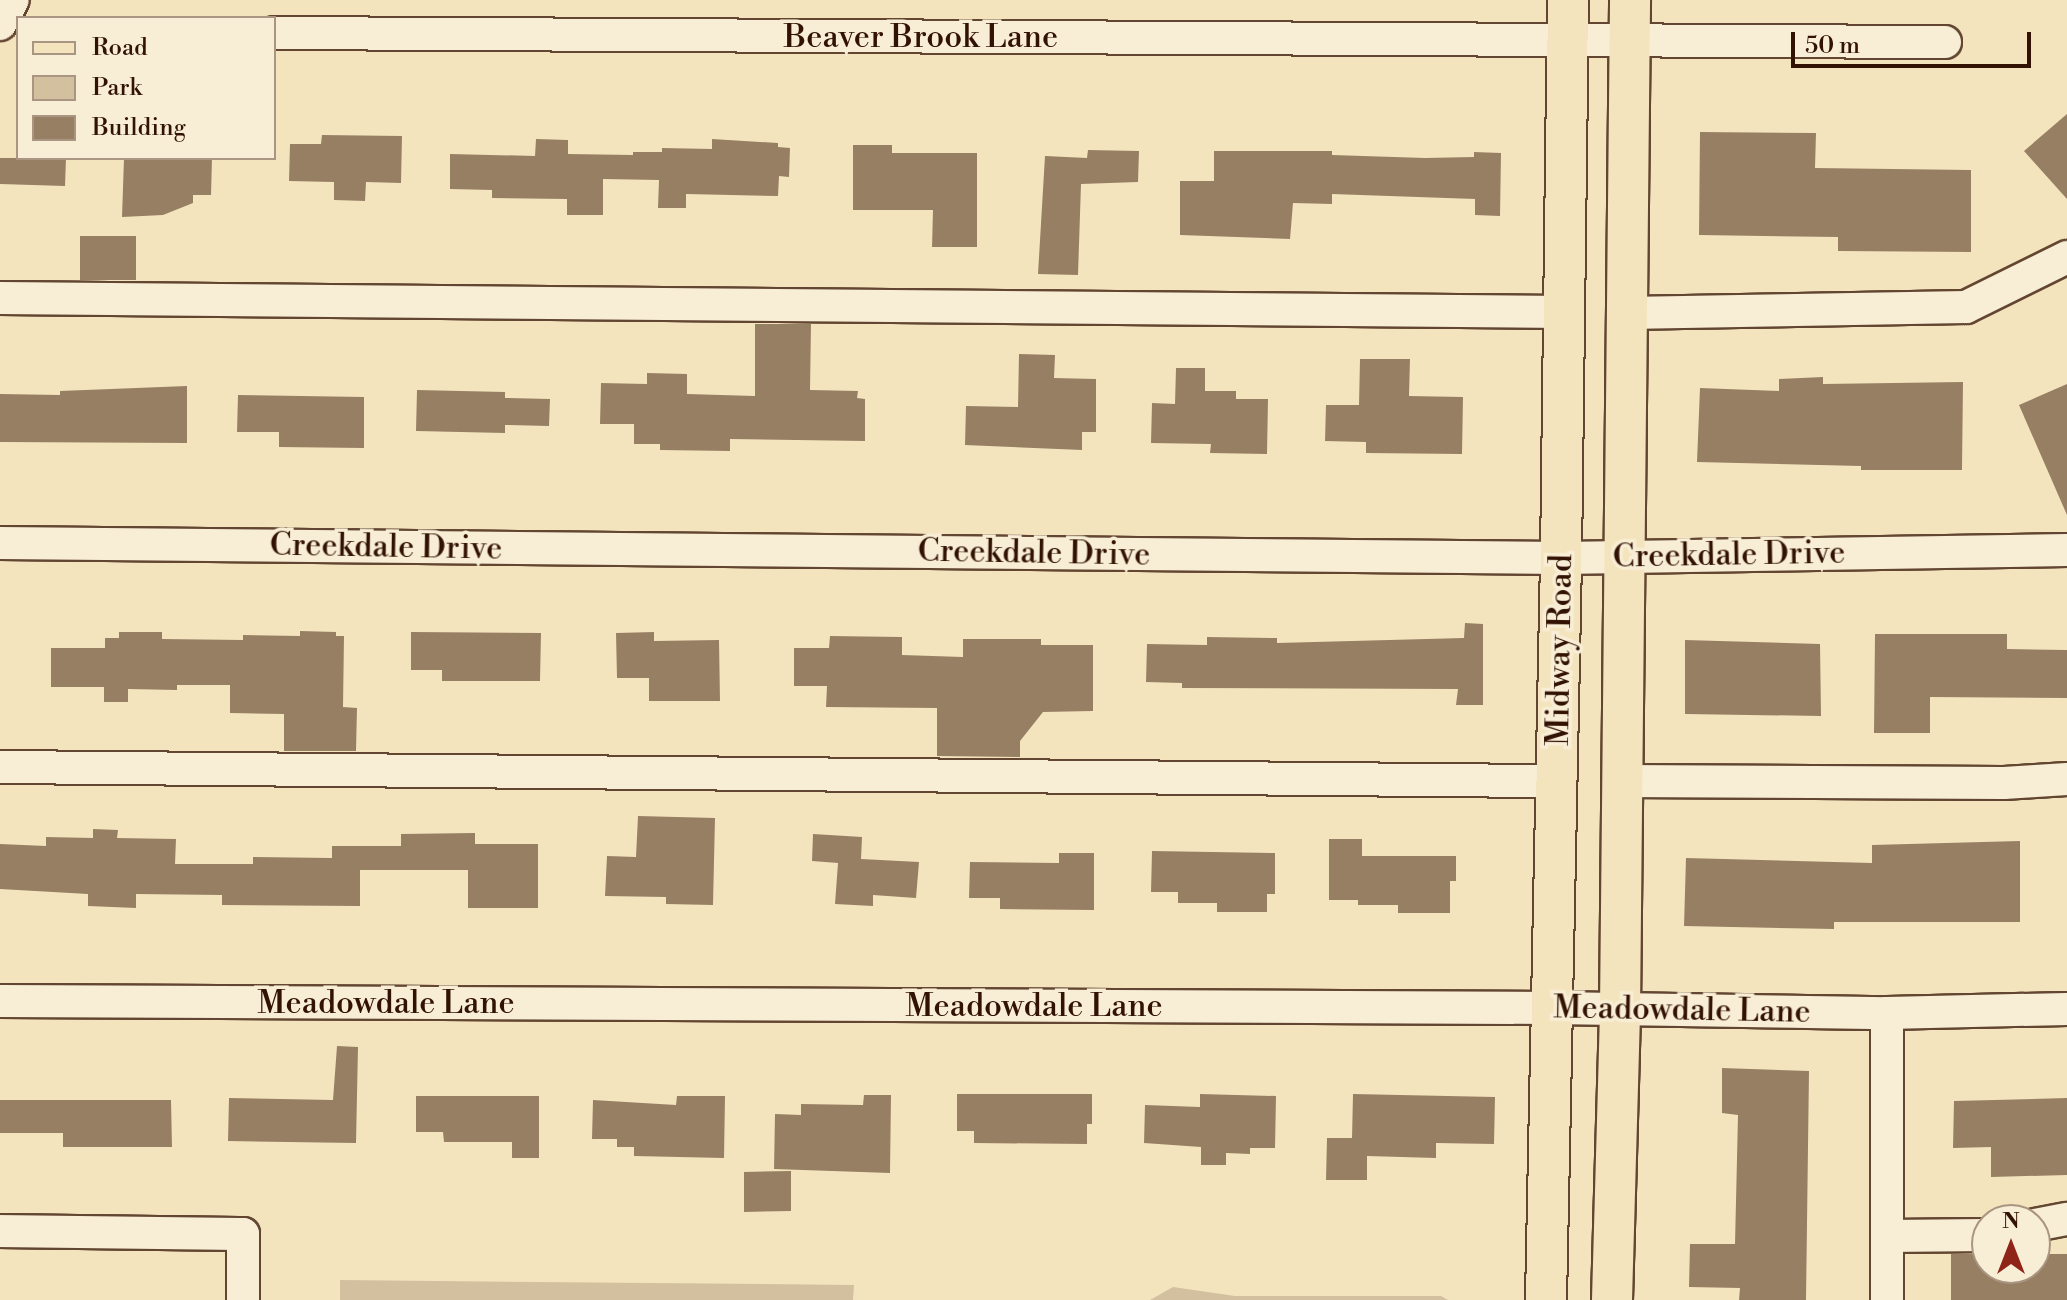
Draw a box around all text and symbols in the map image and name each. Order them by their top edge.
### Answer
legend [16,16,276,160]
scale bar [1795,16,2035,66]
street label: Beaver Brook Lane [784,18,1058,56]
text: 50 m [1805,31,1860,61]
text: Road [92,33,148,63]
text: Park [92,73,142,103]
text: Building [92,113,186,143]
street label: Creekdale Drive [269,526,503,568]
street label: Creekdale Drive [917,532,1151,574]
street label: Creekdale Drive [1612,534,1846,576]
street label: Midway Road [1539,554,1581,746]
street label: Meadowdale Lane [257,984,515,1022]
street label: Meadowdale Lane [905,987,1163,1025]
street label: Meadowdale Lane [1553,989,1811,1031]
north arrow [1971,1204,2051,1284]
text: N [2002,1208,2020,1235]

